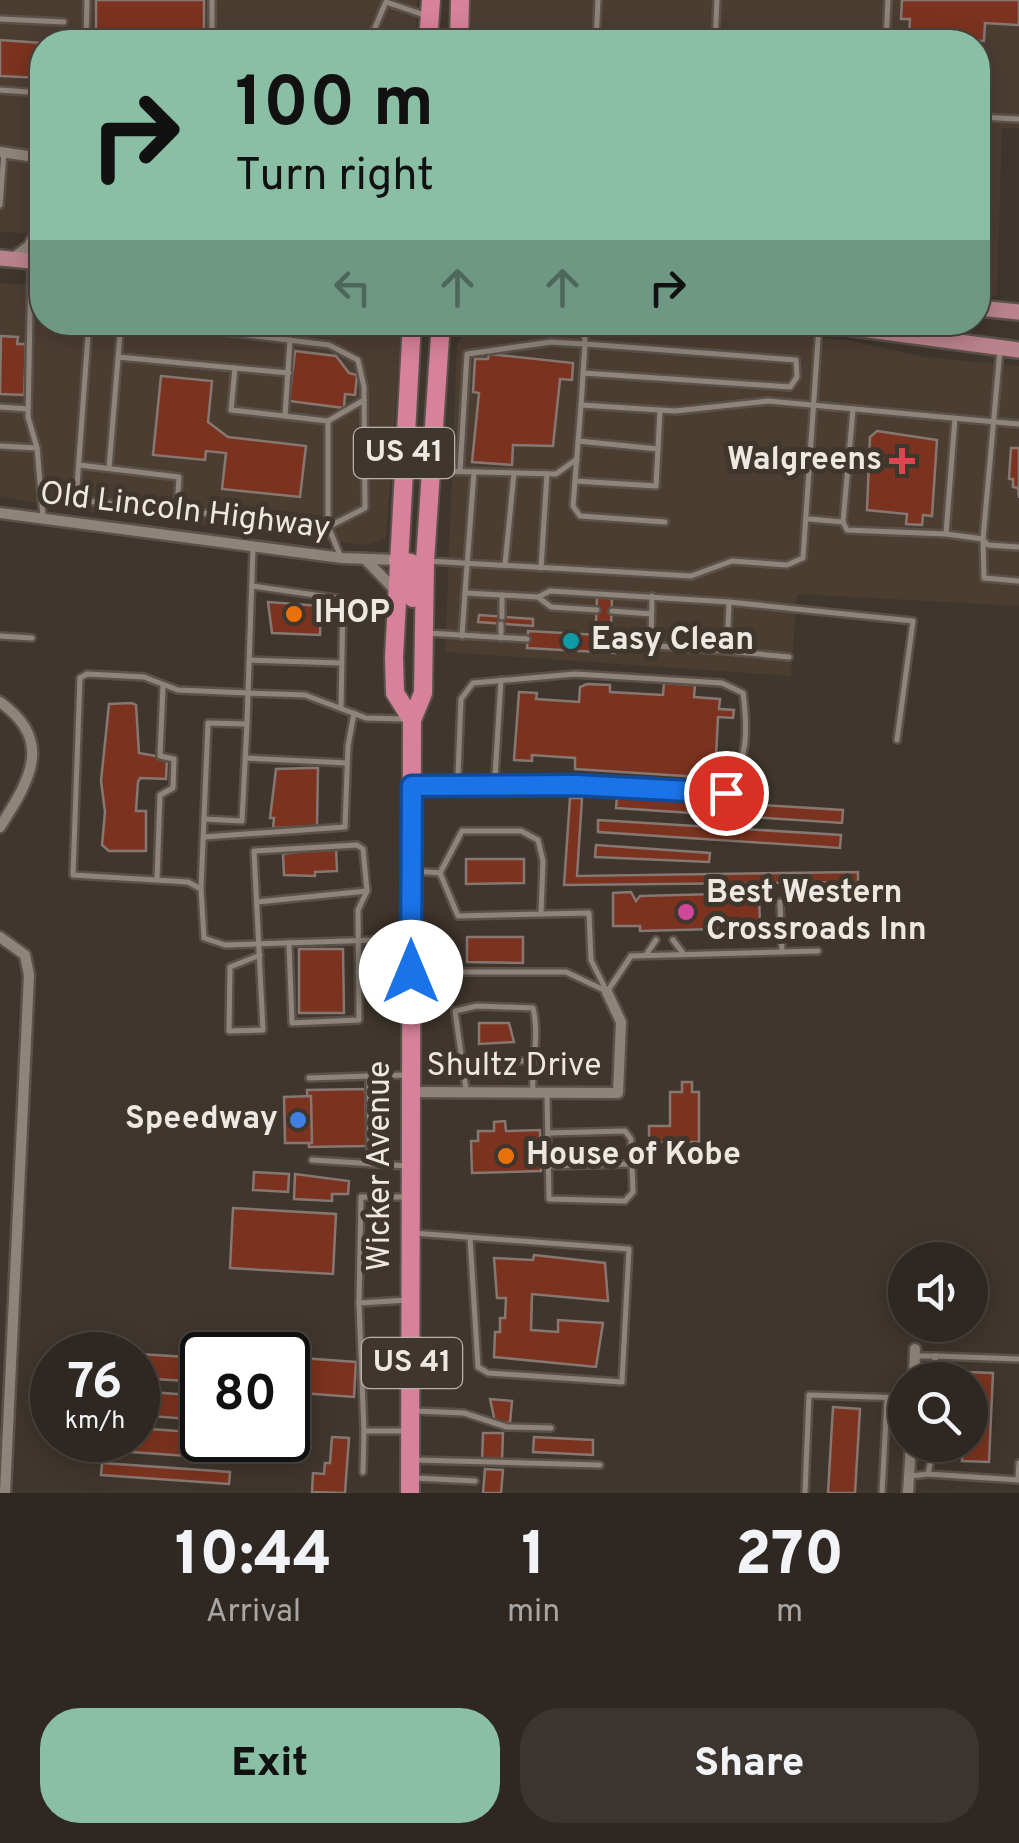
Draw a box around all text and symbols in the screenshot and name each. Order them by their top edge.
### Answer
text: 100 m [235,62,434,151]
icon: right [70,70,200,200]
text: Turn right [235,149,434,206]
icon: left [325,260,380,315]
icon: ahead [430,260,485,315]
icon: ahead [535,260,590,315]
icon: right [640,260,695,315]
road number: US 41 [354,428,454,478]
place label: Walgreens [727,441,882,481]
marker: Walgreens [891,450,913,472]
street label: Old Lincoln Highway [38,474,332,550]
place label: IHOP [314,594,390,634]
marker: IHOP [283,603,305,625]
place label: Easy Clean [591,621,754,661]
marker: Easy Clean [560,630,582,652]
pin [684,751,769,836]
icon: arrive [699,766,754,821]
place label: Best Western Crossroads Inn [706,874,927,951]
marker: Best Western Crossroads Inn [675,901,697,923]
position arrow [359,920,463,1024]
street label: Shultz Drive [427,1047,601,1087]
street label: Wicker Avenue [361,1061,401,1271]
place label: Speedway [125,1100,278,1140]
marker: Speedway [287,1109,309,1131]
place label: House of Kobe [526,1136,741,1176]
marker: House of Kobe [495,1145,517,1167]
map controls [888,1242,988,1462]
button: sound [888,1242,988,1342]
speed limit sign: 80 [180,1332,310,1462]
road number: US 41 [362,1338,462,1388]
text: 76 [67,1353,123,1416]
button: search [888,1362,988,1462]
text: km/h [65,1406,125,1438]
text: 10:44 [175,1520,332,1596]
text: 1 [521,1520,546,1596]
text: 270 [735,1520,844,1596]
text: Arrival [206,1593,301,1633]
text: min [507,1593,560,1633]
text: m [776,1593,803,1633]
button: Exit [40,1708,500,1823]
button: Share [520,1708,979,1823]

